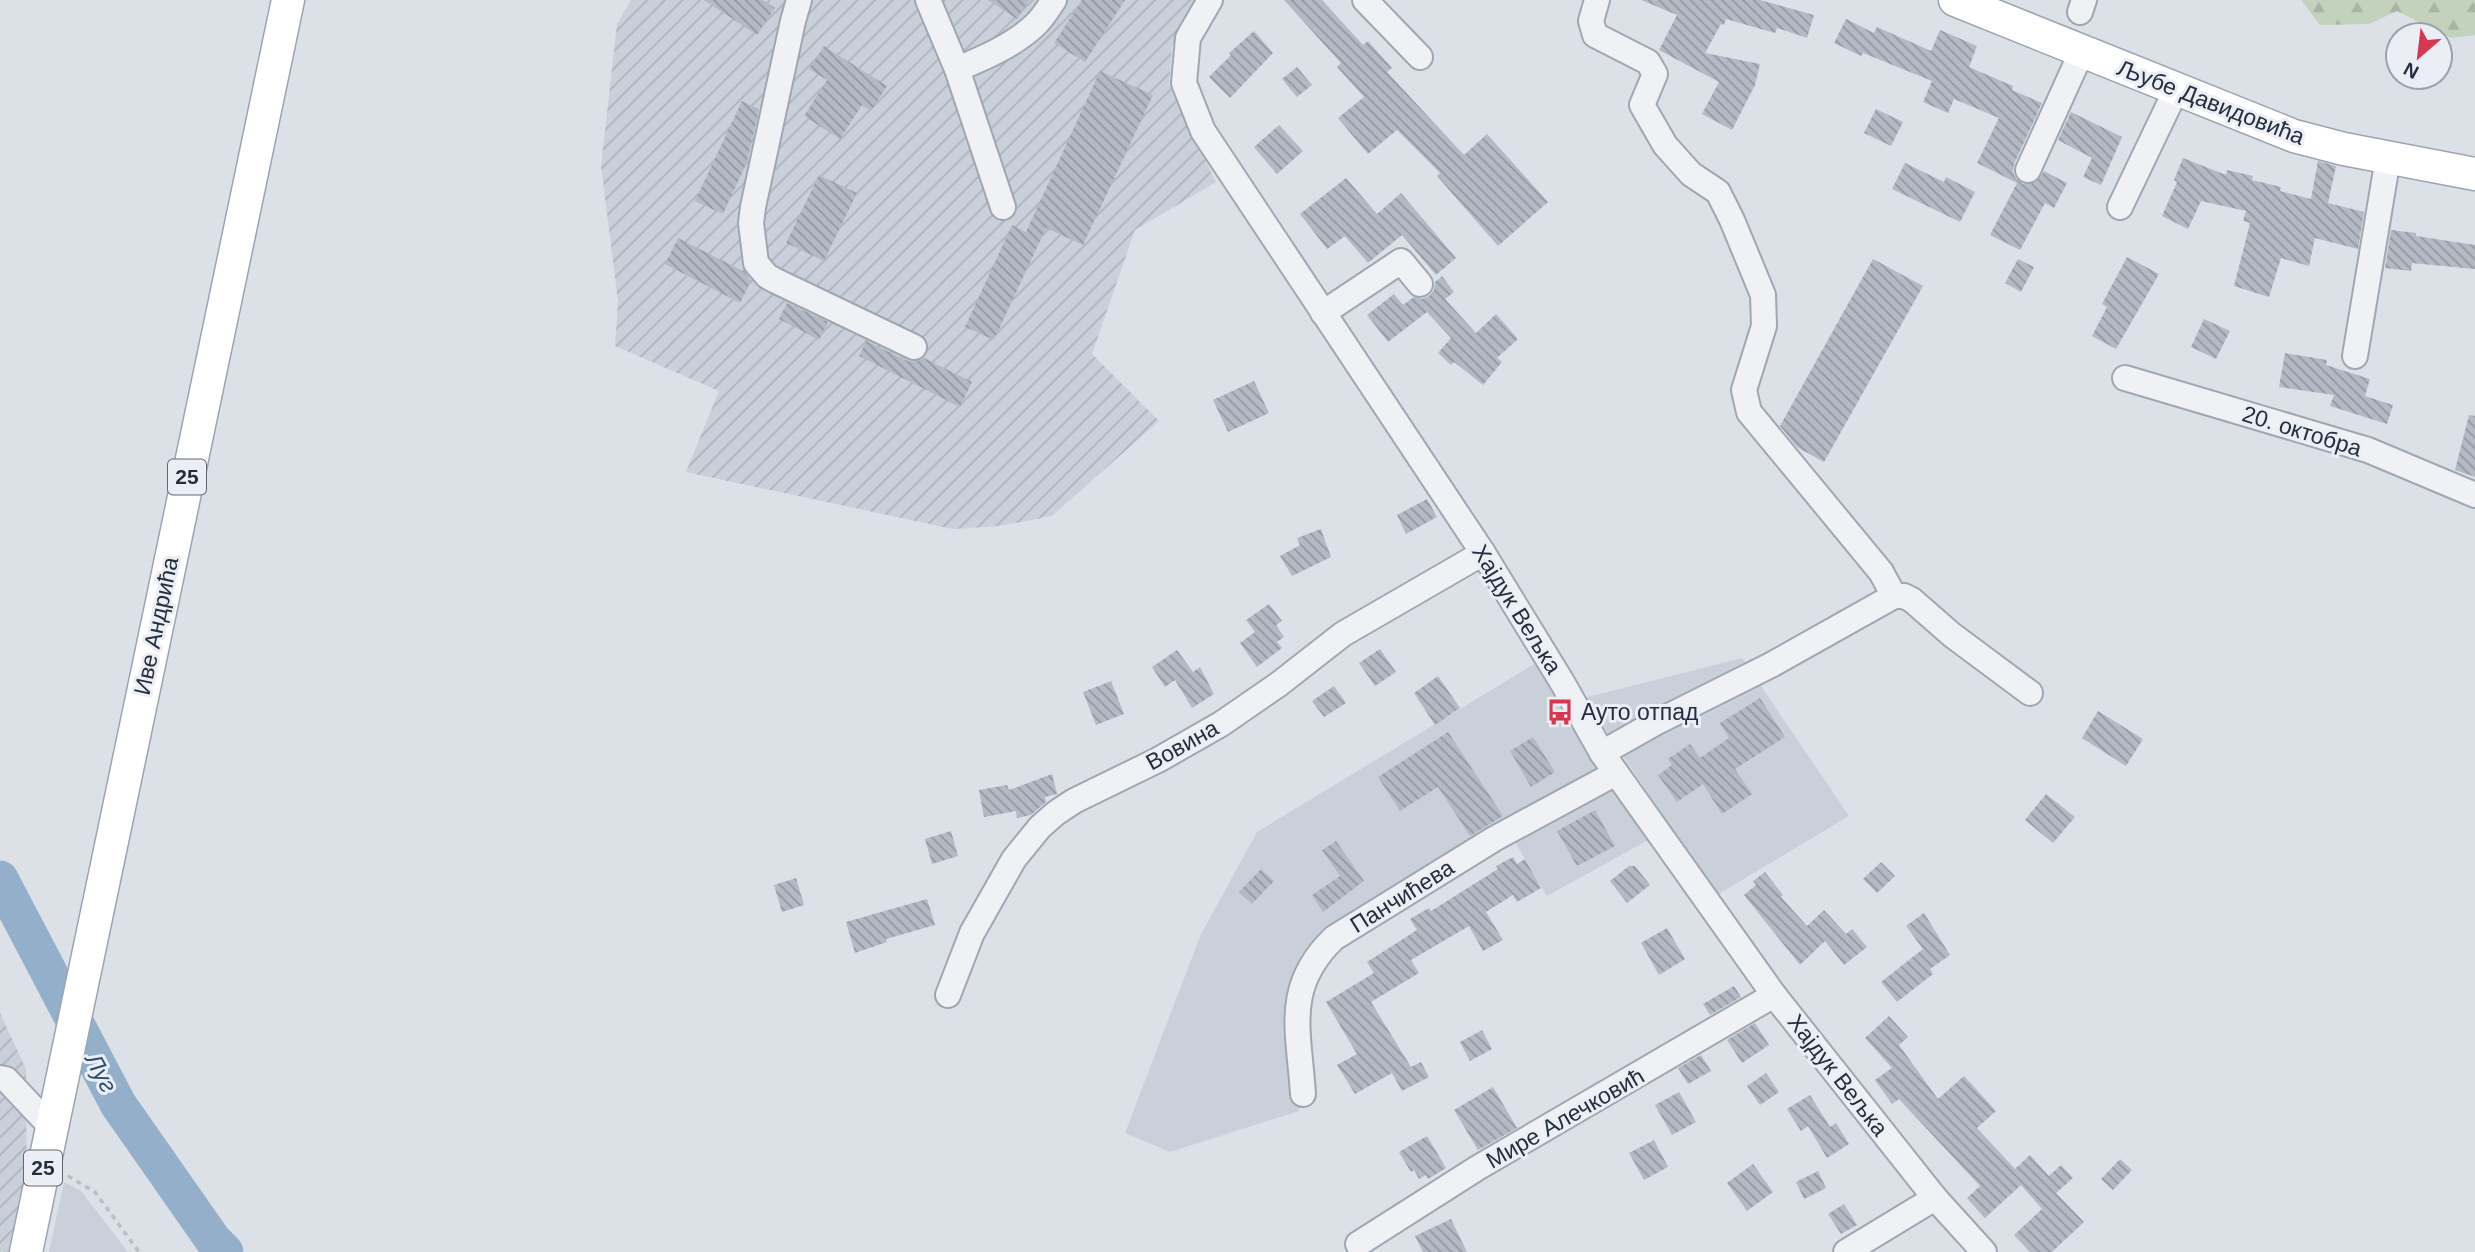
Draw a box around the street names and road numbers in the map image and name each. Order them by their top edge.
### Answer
street label: Љубе Давидовића [2114,54,2308,150]
street label: 20. октобра [2239,401,2365,462]
road number: 25 [168,460,206,494]
street label: Хајдук Вељка [1467,540,1567,678]
street label: Иве Андрића [129,554,183,697]
street label: Вовина [1141,714,1223,775]
street label: Панчићева [1345,854,1459,938]
street label: Хајдук Вељка [1783,1009,1894,1141]
street label: Мире Алечковић [1482,1062,1648,1174]
road number: 25 [24,1150,62,1186]

